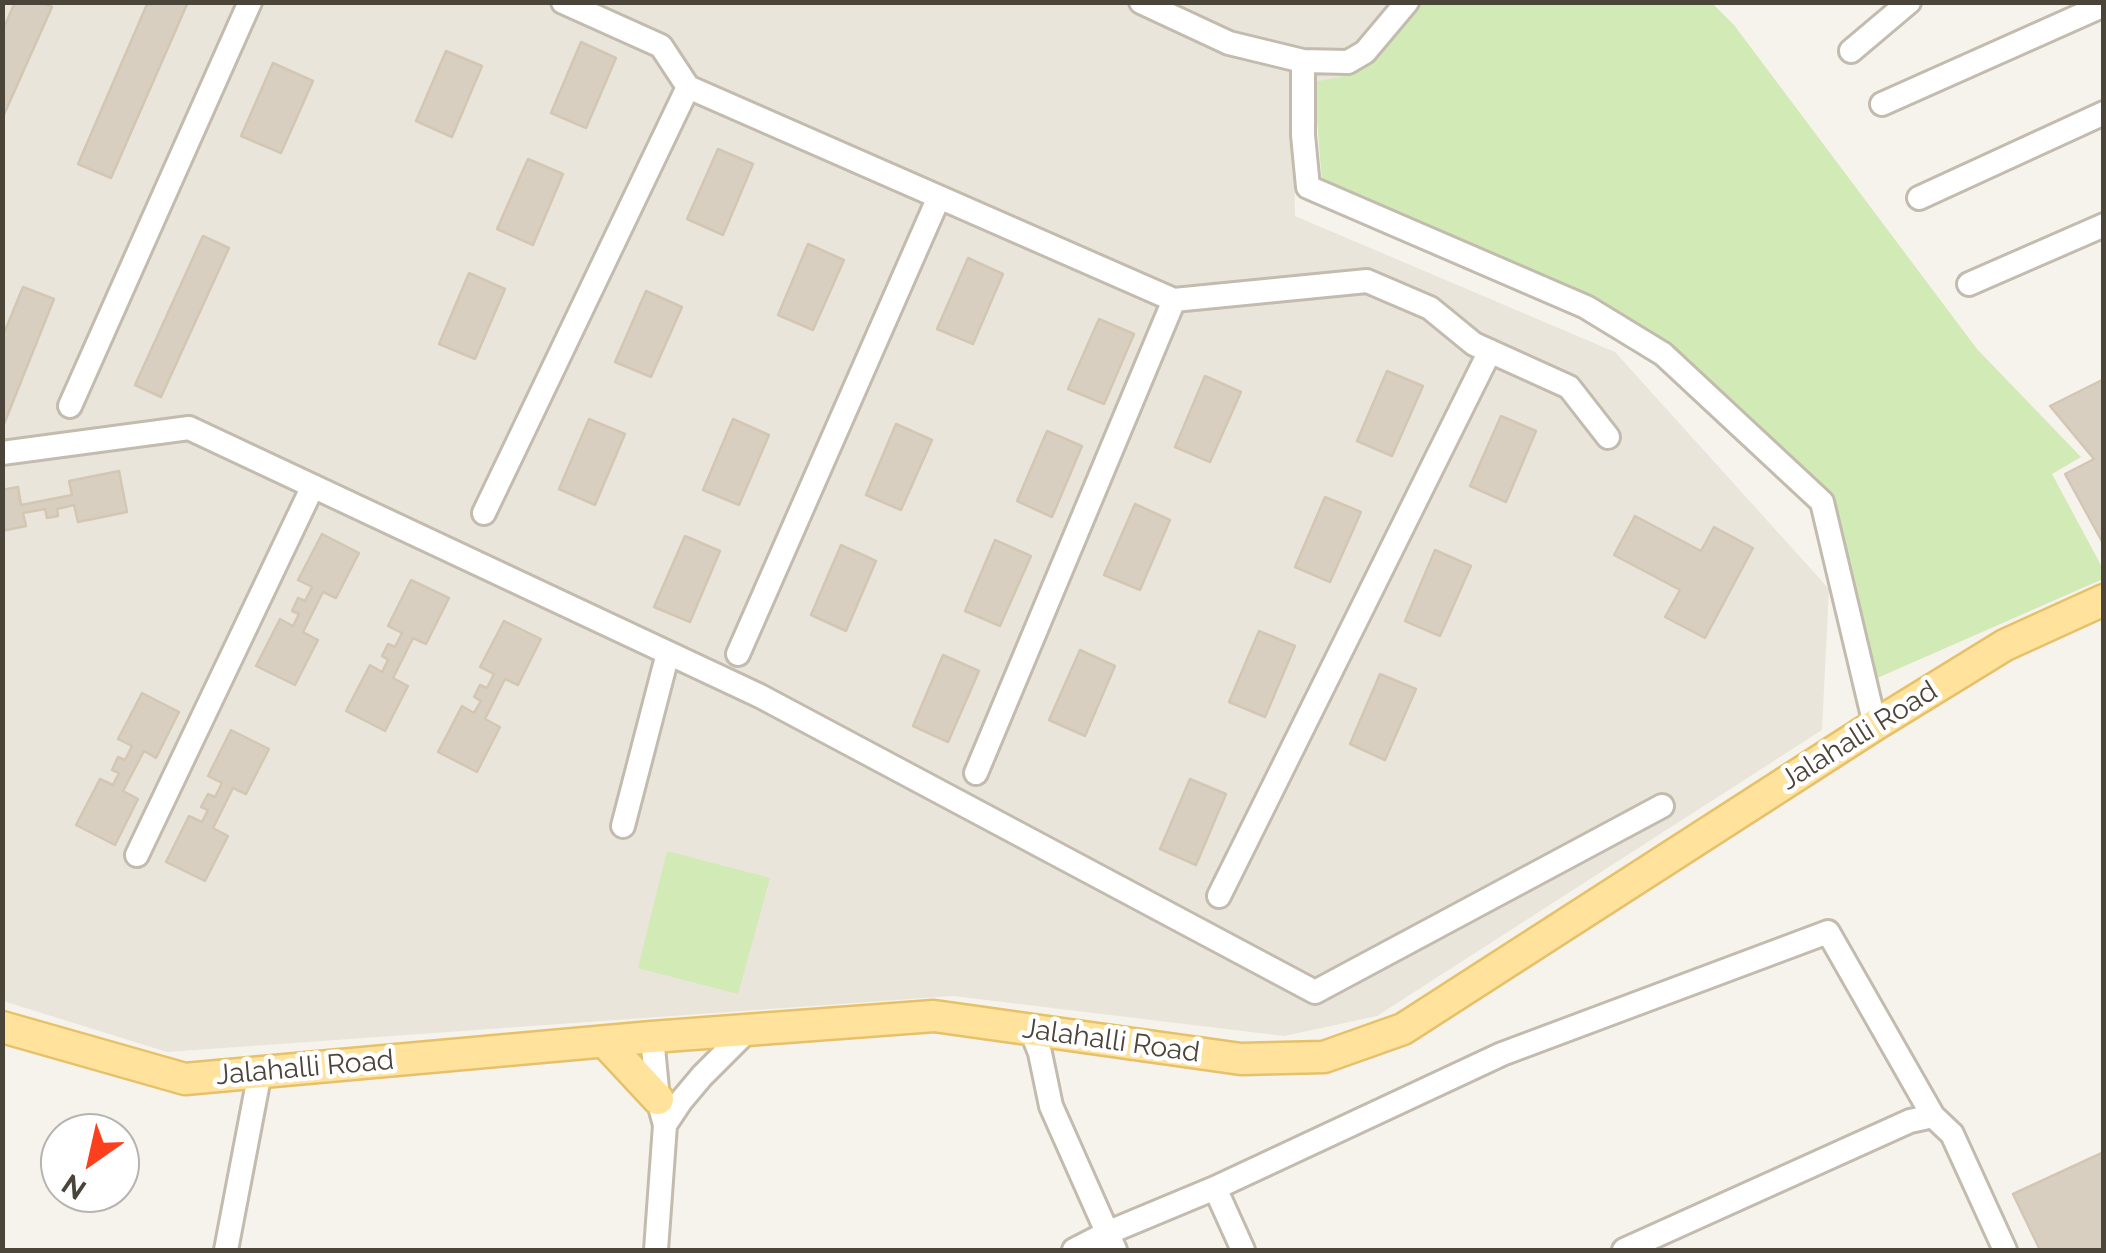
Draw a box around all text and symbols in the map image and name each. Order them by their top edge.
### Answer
street label: Jalahalli Road [1774,674,1944,798]
street label: Jalahalli Road [1020,1012,1202,1070]
street label: Jalahalli Road [215,1043,395,1093]
north arrow [40,1113,140,1213]
text: N [56,1167,92,1206]

